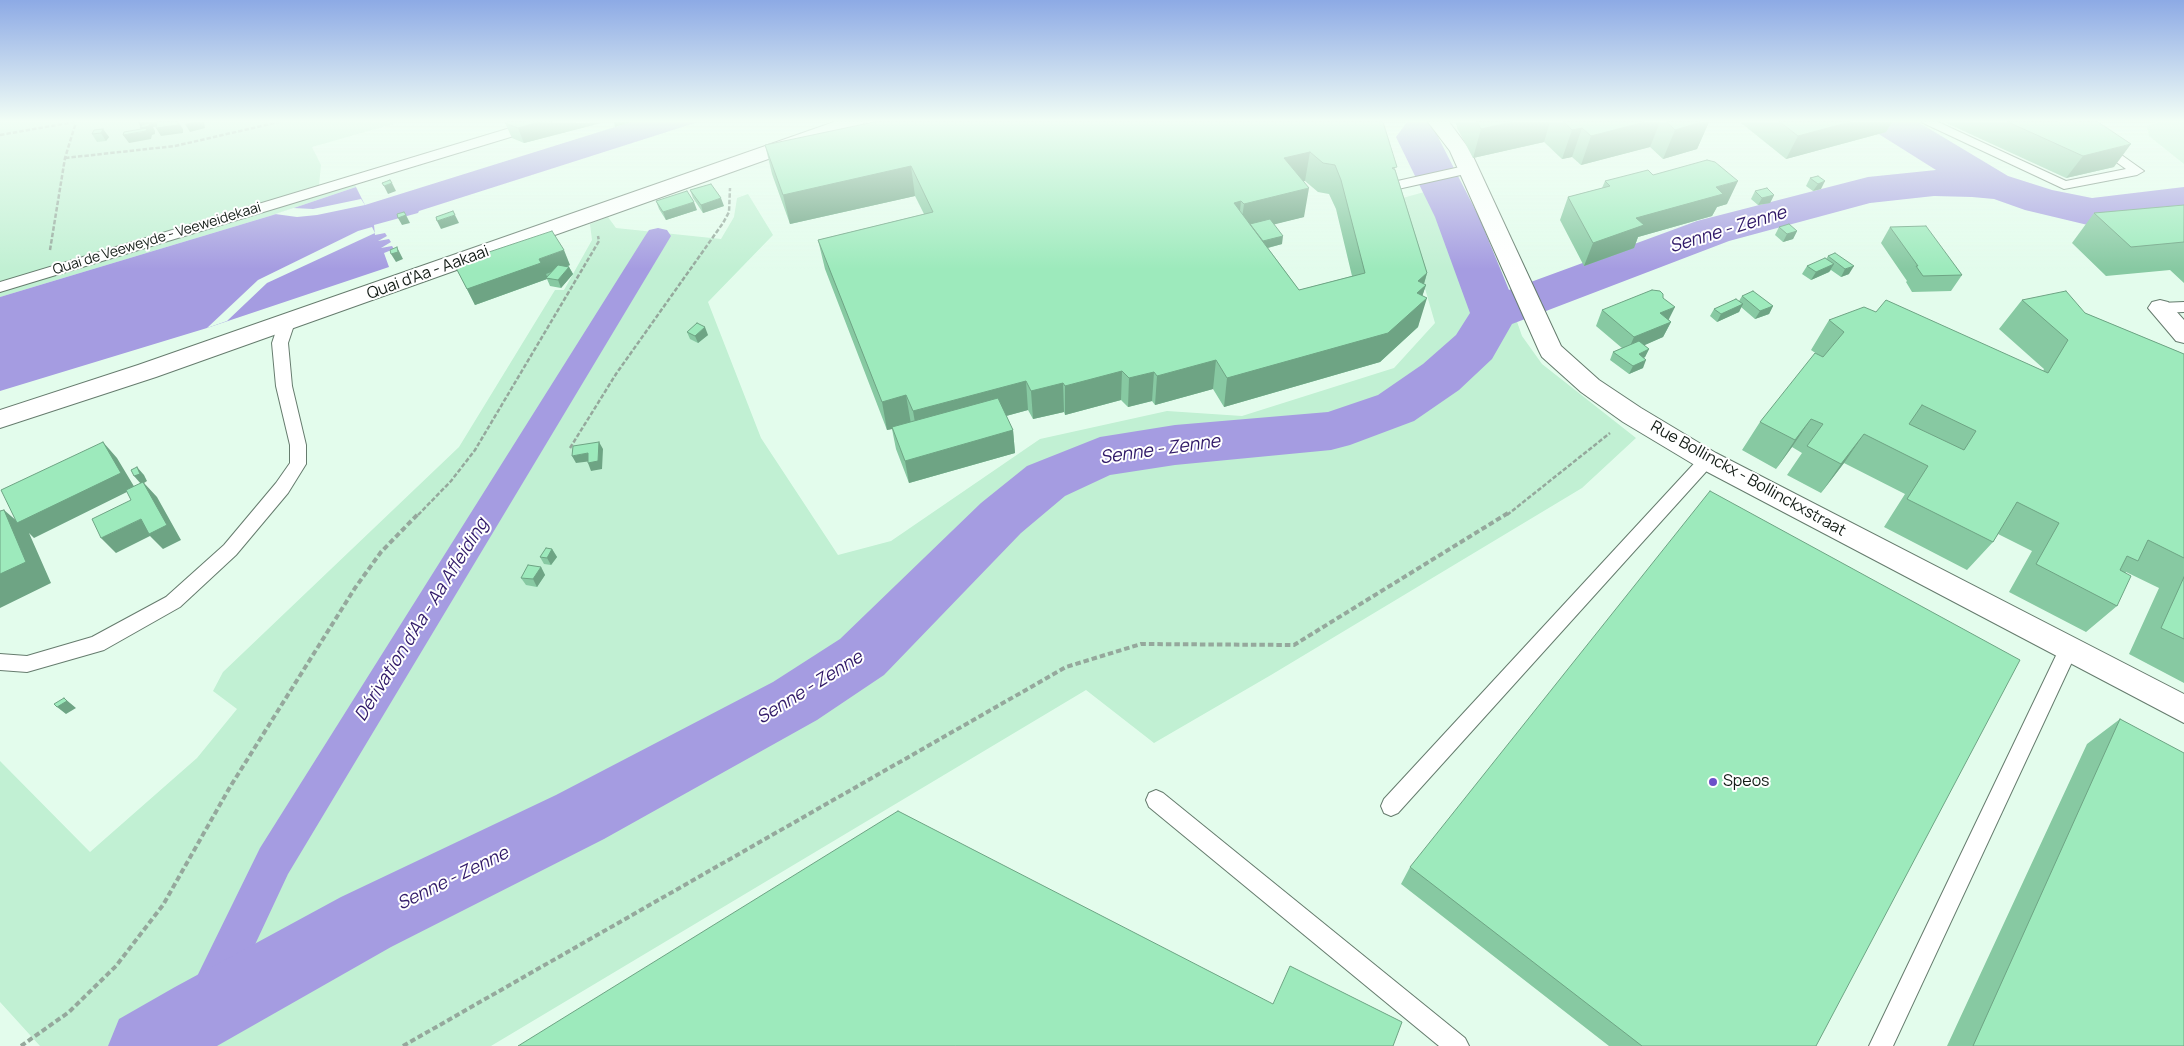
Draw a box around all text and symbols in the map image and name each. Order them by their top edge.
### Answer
street label: Quai de Veeweyde - Veeweidekaai [51,199,263,279]
water label: Senne - Zenne [1667,202,1789,258]
street label: Quai d'Aa - Aakaai [364,242,492,304]
street label: Rue Bollinckx - Bollinckxstraat [1647,417,1849,541]
water label: Senne - Zenne [1099,431,1221,469]
water label: Dérivation d'Aa - Aa Afleiding [351,515,493,725]
water label: Senne - Zenne [753,647,867,729]
place label: Speos [1723,772,1769,792]
marker: Speos [1707,776,1719,788]
water label: Senne - Zenne [394,843,512,915]

